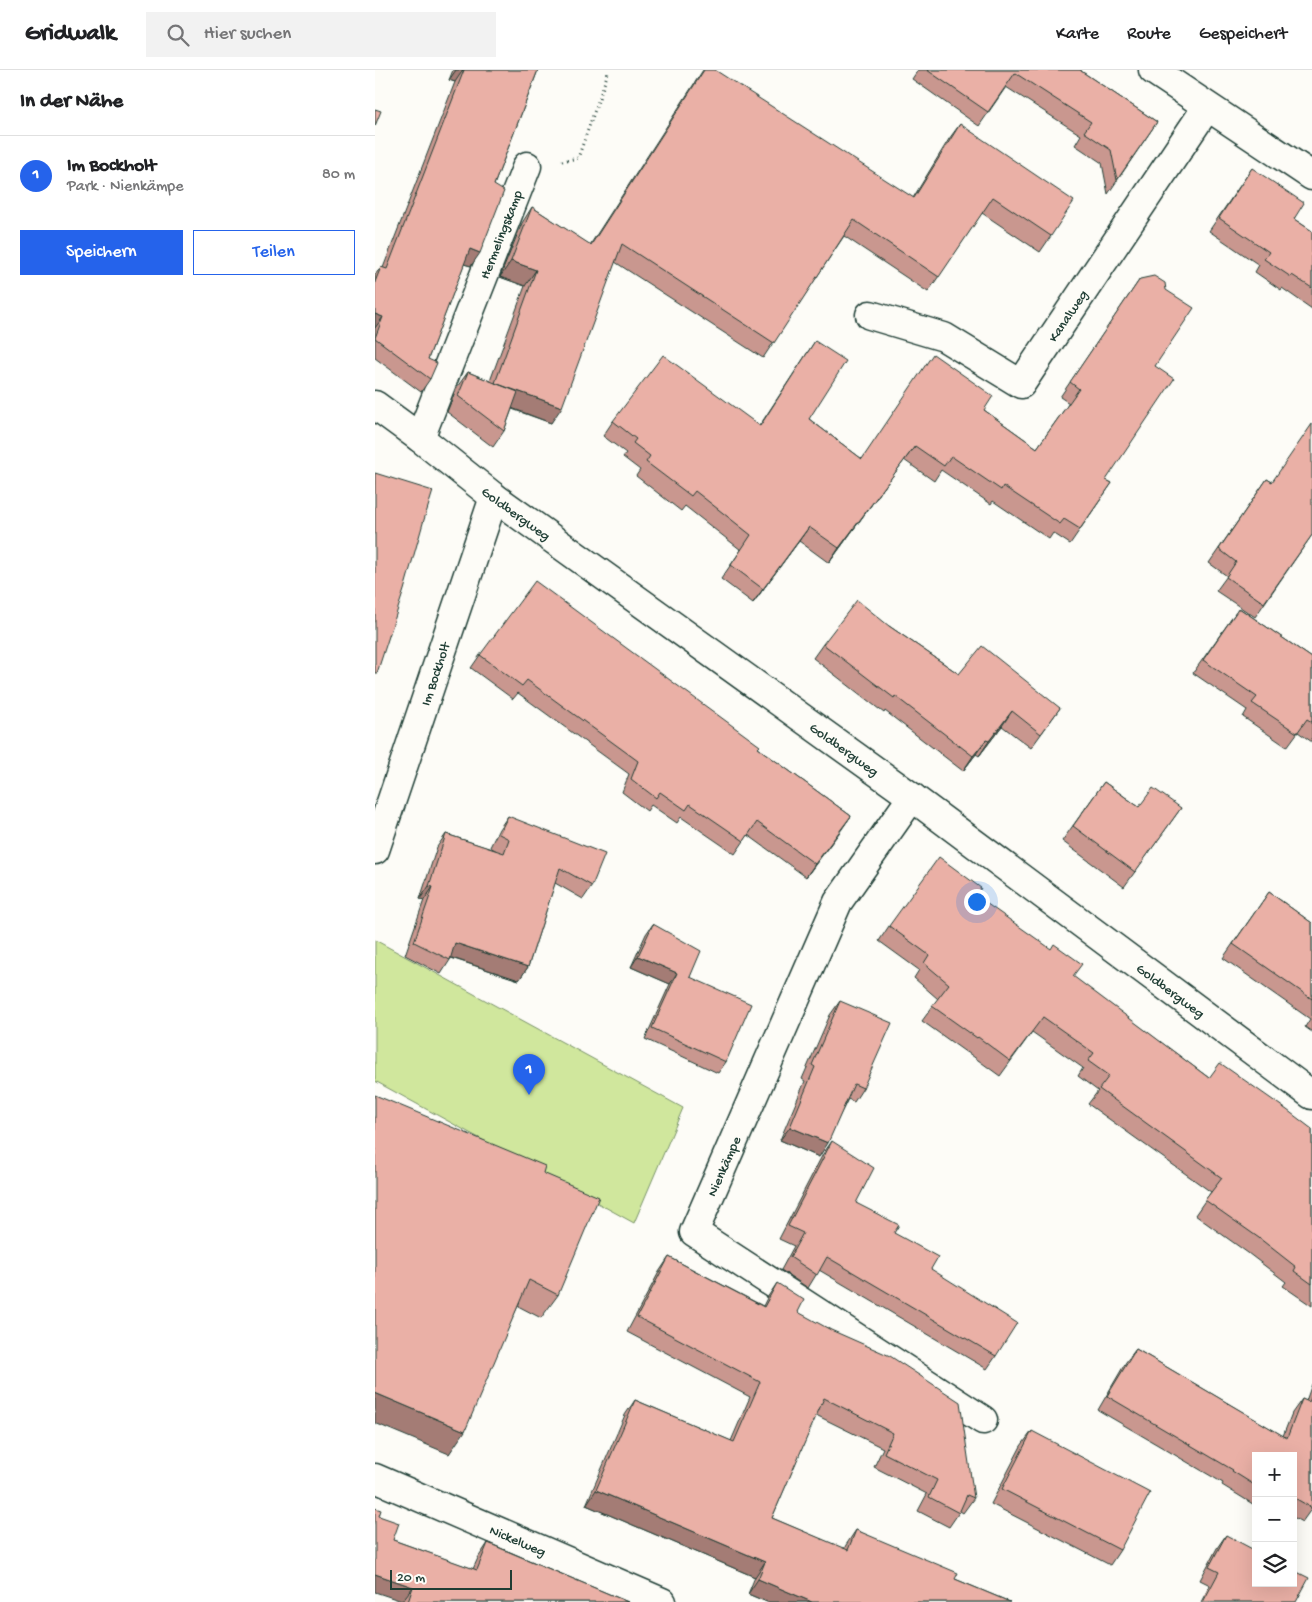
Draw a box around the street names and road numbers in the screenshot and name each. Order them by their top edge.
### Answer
street label: Hermelingskamp [477,188,528,282]
street label: Kanalweg [1046,288,1093,346]
street label: Goldbergweg [477,484,553,546]
street label: Im Bockholt [418,639,456,708]
street label: Goldbergweg [805,720,881,781]
street label: Goldbergweg [1132,961,1207,1023]
street label: Nienkämpe [704,1134,746,1200]
street label: Nickelweg [486,1523,548,1562]

